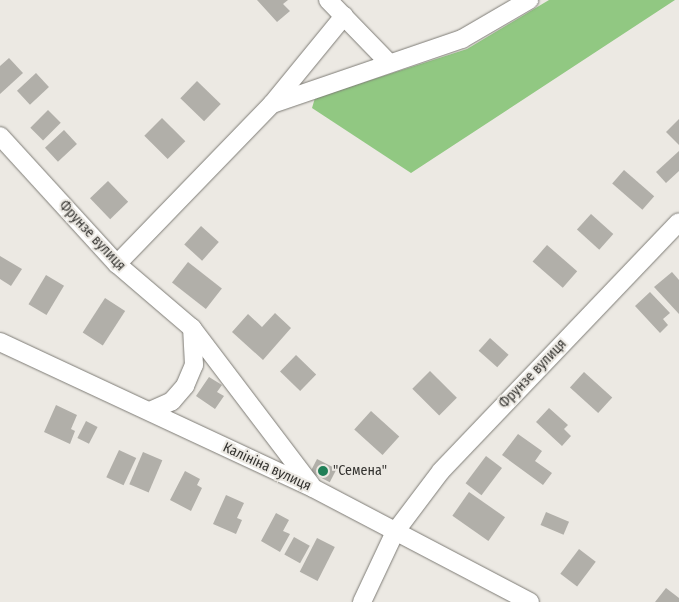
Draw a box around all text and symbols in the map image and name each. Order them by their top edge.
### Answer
street label: Фрунзе вулиця [55,197,129,275]
street label: Фрунзе вулиця [496,336,570,412]
street label: Калініна вулиця [220,439,314,495]
place label: "Семена" [333,463,387,479]
marker: "Семена" [317,465,329,477]

